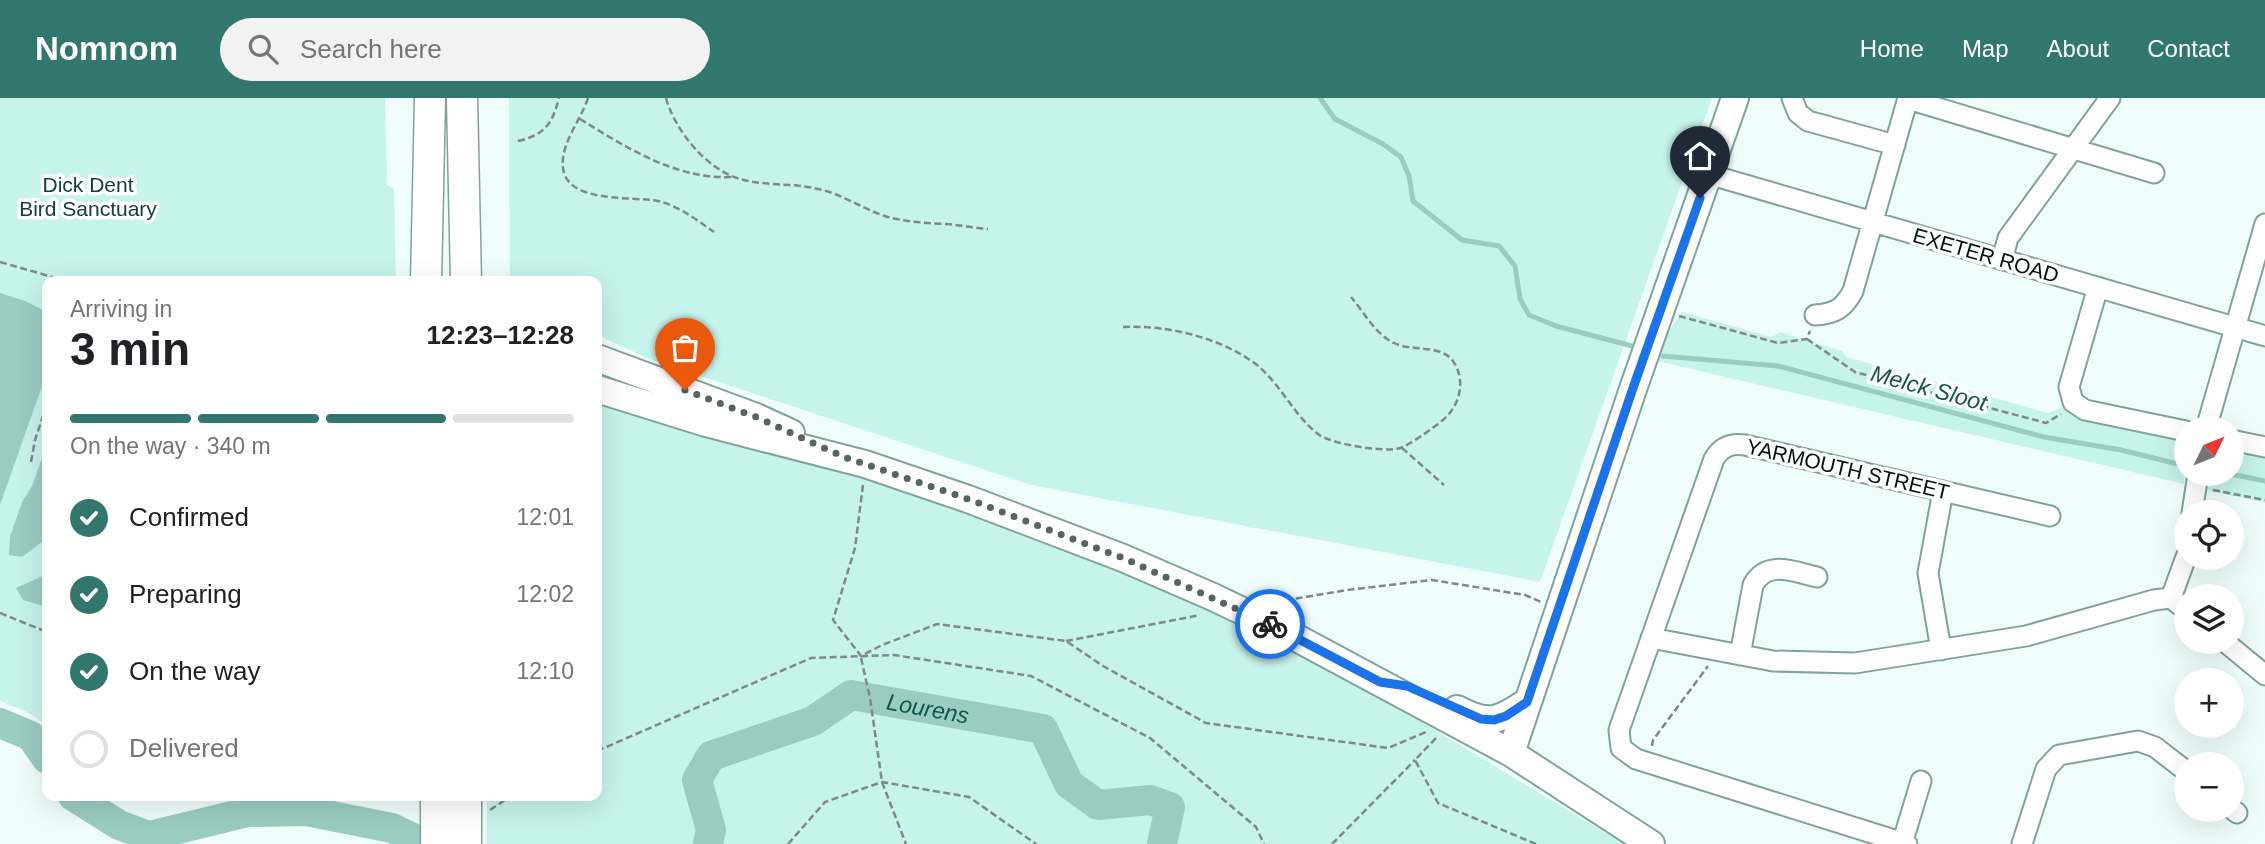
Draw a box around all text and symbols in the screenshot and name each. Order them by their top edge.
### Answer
search box [220,18,710,81]
text: Nomnom [35,30,178,67]
icon: search [244,30,282,68]
text: Search here [300,34,442,64]
text: Home [1860,35,1924,62]
text: Map [1962,35,2009,62]
text: About [2047,35,2109,62]
text: Contact [2147,35,2230,62]
pin [1670,126,1730,198]
icon: home [1681,137,1719,175]
park label: Dick Dent Bird Sanctuary [19,173,157,220]
street label: EXETER ROAD [1910,223,2062,287]
text: Arriving in [70,296,172,322]
pin [655,318,715,390]
text: 12:23–12:28 [427,320,574,350]
text: 3 min [70,323,190,375]
icon: bag [666,329,704,367]
water label: Melck Sloot [1868,360,1991,416]
north arrow [2174,416,2244,486]
map controls [2174,416,2244,822]
text: On the way · 340 m [70,433,271,459]
street label: YARMOUTH STREET [1744,434,1952,504]
icon: check [70,499,108,537]
button: locate [2174,500,2244,570]
text: Confirmed [129,502,249,532]
text: 12:01 [516,504,574,530]
icon: check [70,576,108,614]
text: Preparing [129,579,242,609]
text: 12:02 [516,581,574,607]
button: layers [2174,584,2244,654]
courier [1235,589,1305,659]
icon: bike [1251,605,1289,643]
icon: check [70,653,108,691]
text: On the way [129,656,261,686]
text: 12:10 [516,658,574,684]
button: + [2174,668,2244,738]
water label: Lourens [885,689,972,729]
text: Delivered [129,733,239,763]
button: − [2174,752,2244,822]

